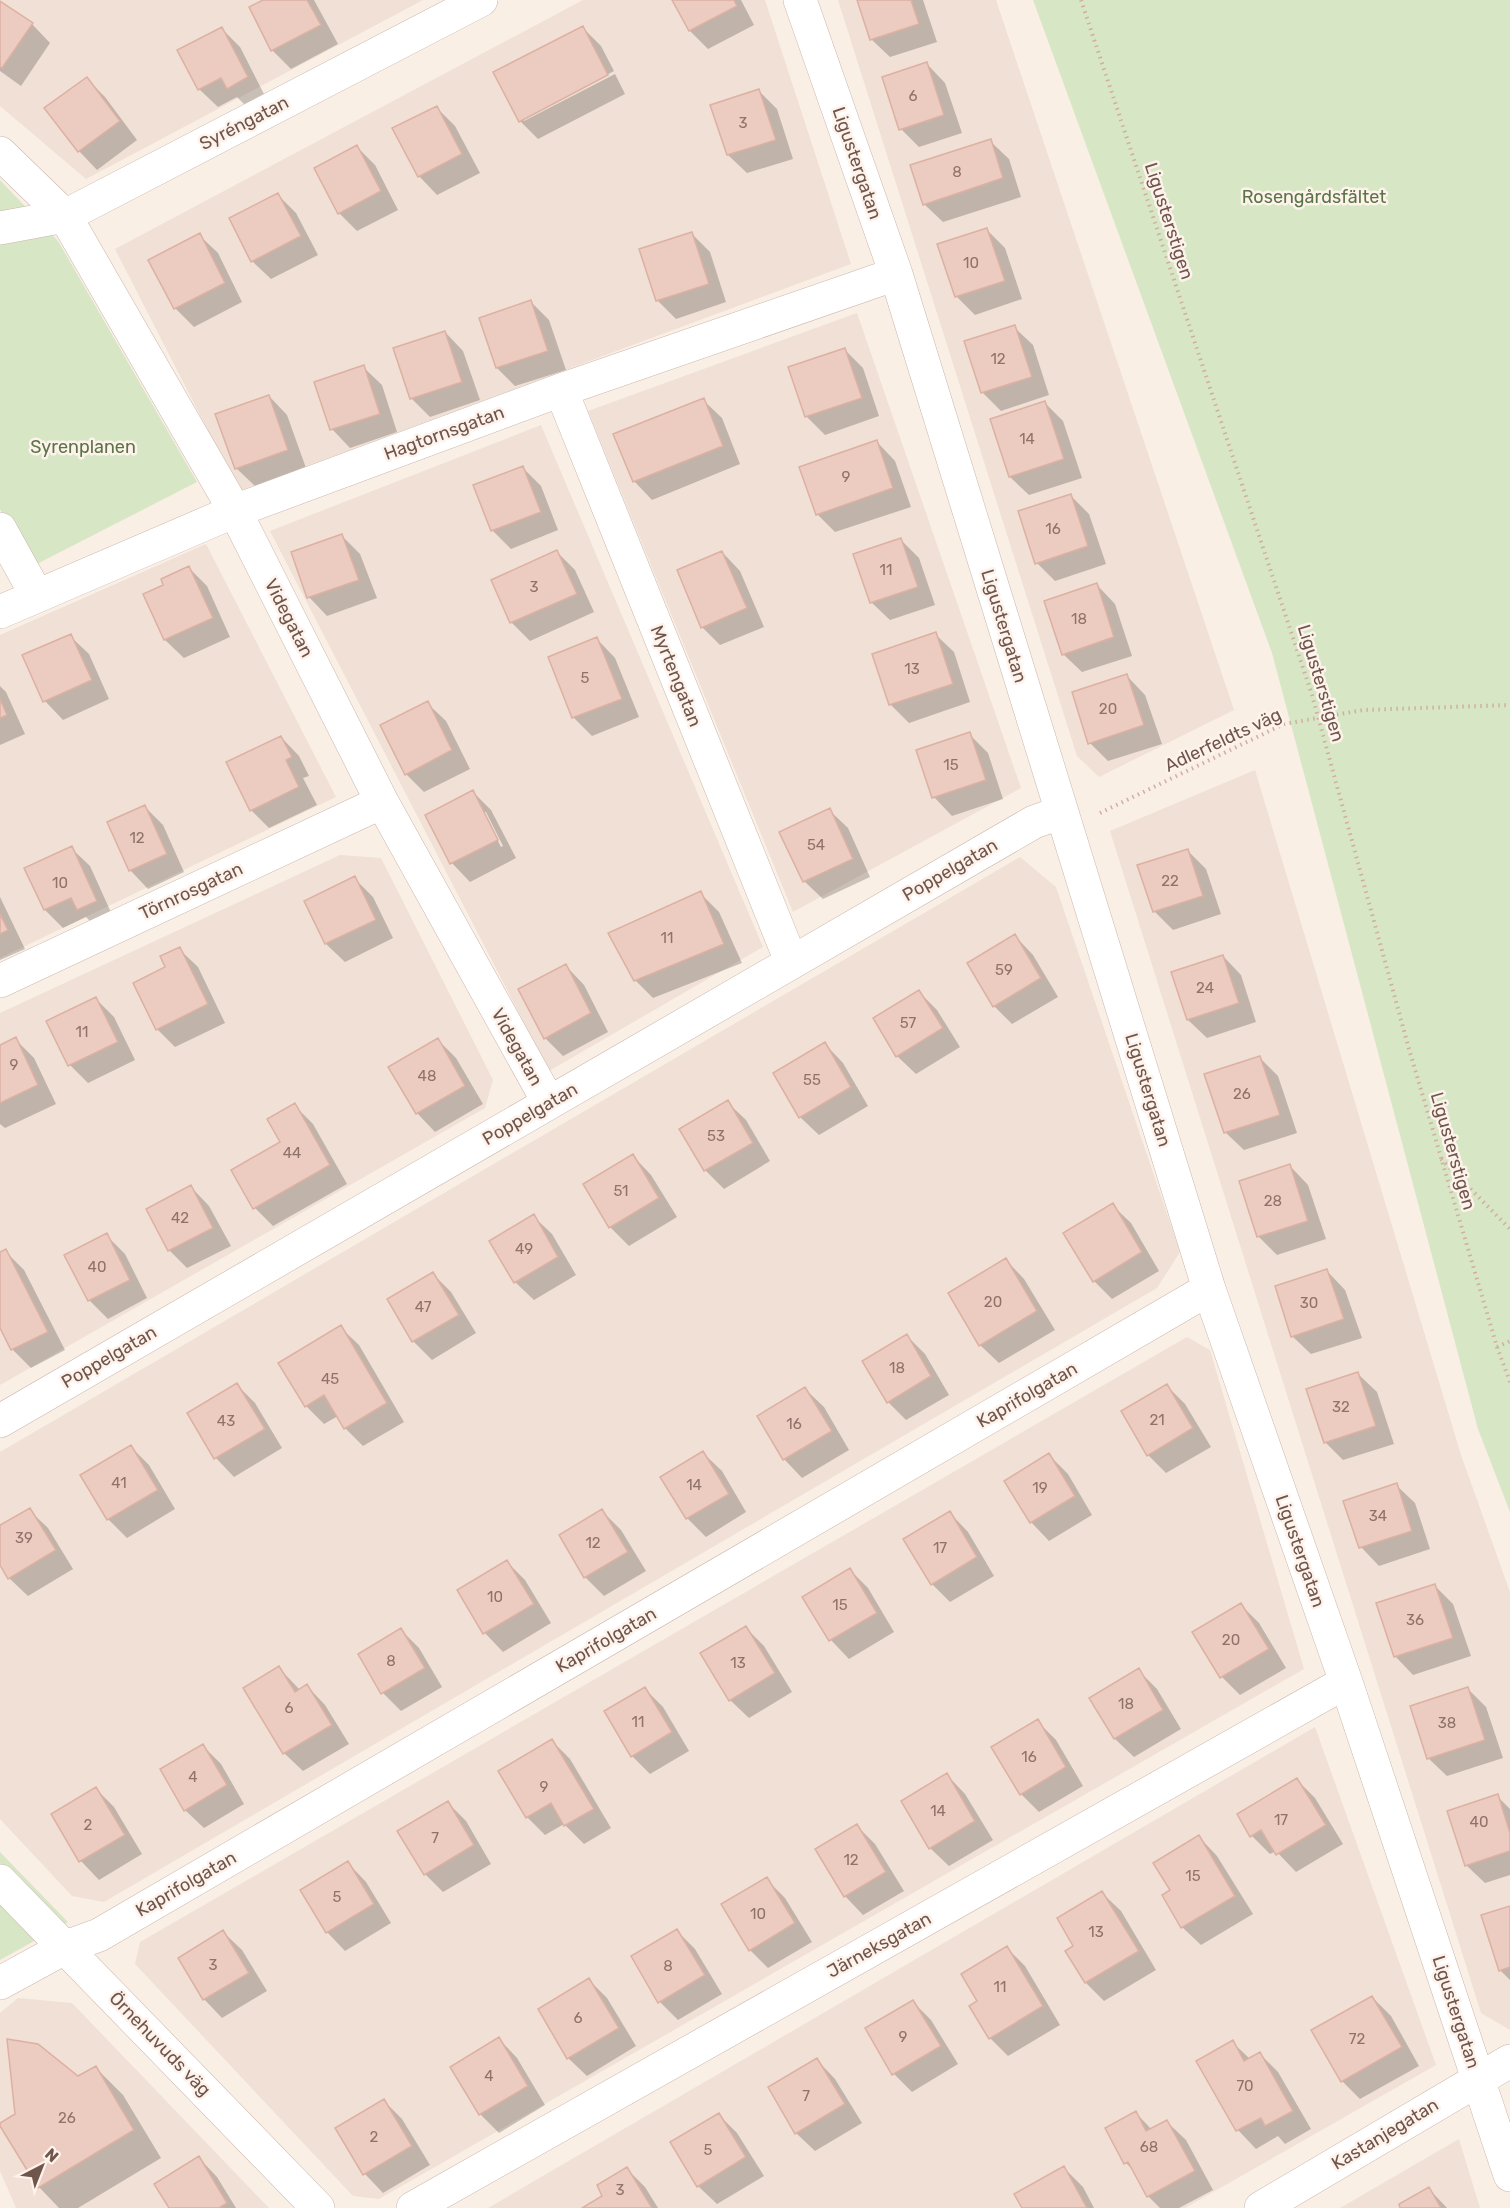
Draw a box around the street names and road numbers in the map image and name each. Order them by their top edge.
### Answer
street label: Syréngatan [196,91,292,155]
street label: Ligustergatan [827,104,887,222]
street label: Ligusterstigen [1140,160,1198,282]
street label: Hagtornsgatan [381,401,507,465]
street label: Ligustergatan [976,567,1032,685]
street label: Videgatan [260,575,318,661]
street label: Myrtengatan [646,622,706,730]
street label: Ligusterstigen [1293,622,1349,744]
street label: Adlerfeldts väg [1161,703,1285,777]
street label: Poppelgatan [899,834,1001,906]
street label: Törnrosgatan [136,857,246,925]
street label: Videgatan [487,1004,547,1090]
street label: Ligustergatan [1120,1031,1176,1149]
street label: Poppelgatan [479,1078,581,1150]
street label: Ligusterstigen [1426,1090,1480,1212]
street label: Poppelgatan [58,1321,160,1393]
street label: Kaprifolgatan [973,1357,1081,1433]
street label: Ligustergatan [1270,1492,1330,1610]
street label: Kaprifolgatan [552,1602,660,1678]
street label: Kaprifolgatan [132,1846,240,1922]
street label: Järneksgatan [823,1907,935,1983]
street label: Ligustergatan [1427,1953,1485,2071]
street label: Örnehuvuds väg [105,1987,215,2101]
street label: Kastanjegatan [1328,2093,1442,2175]

